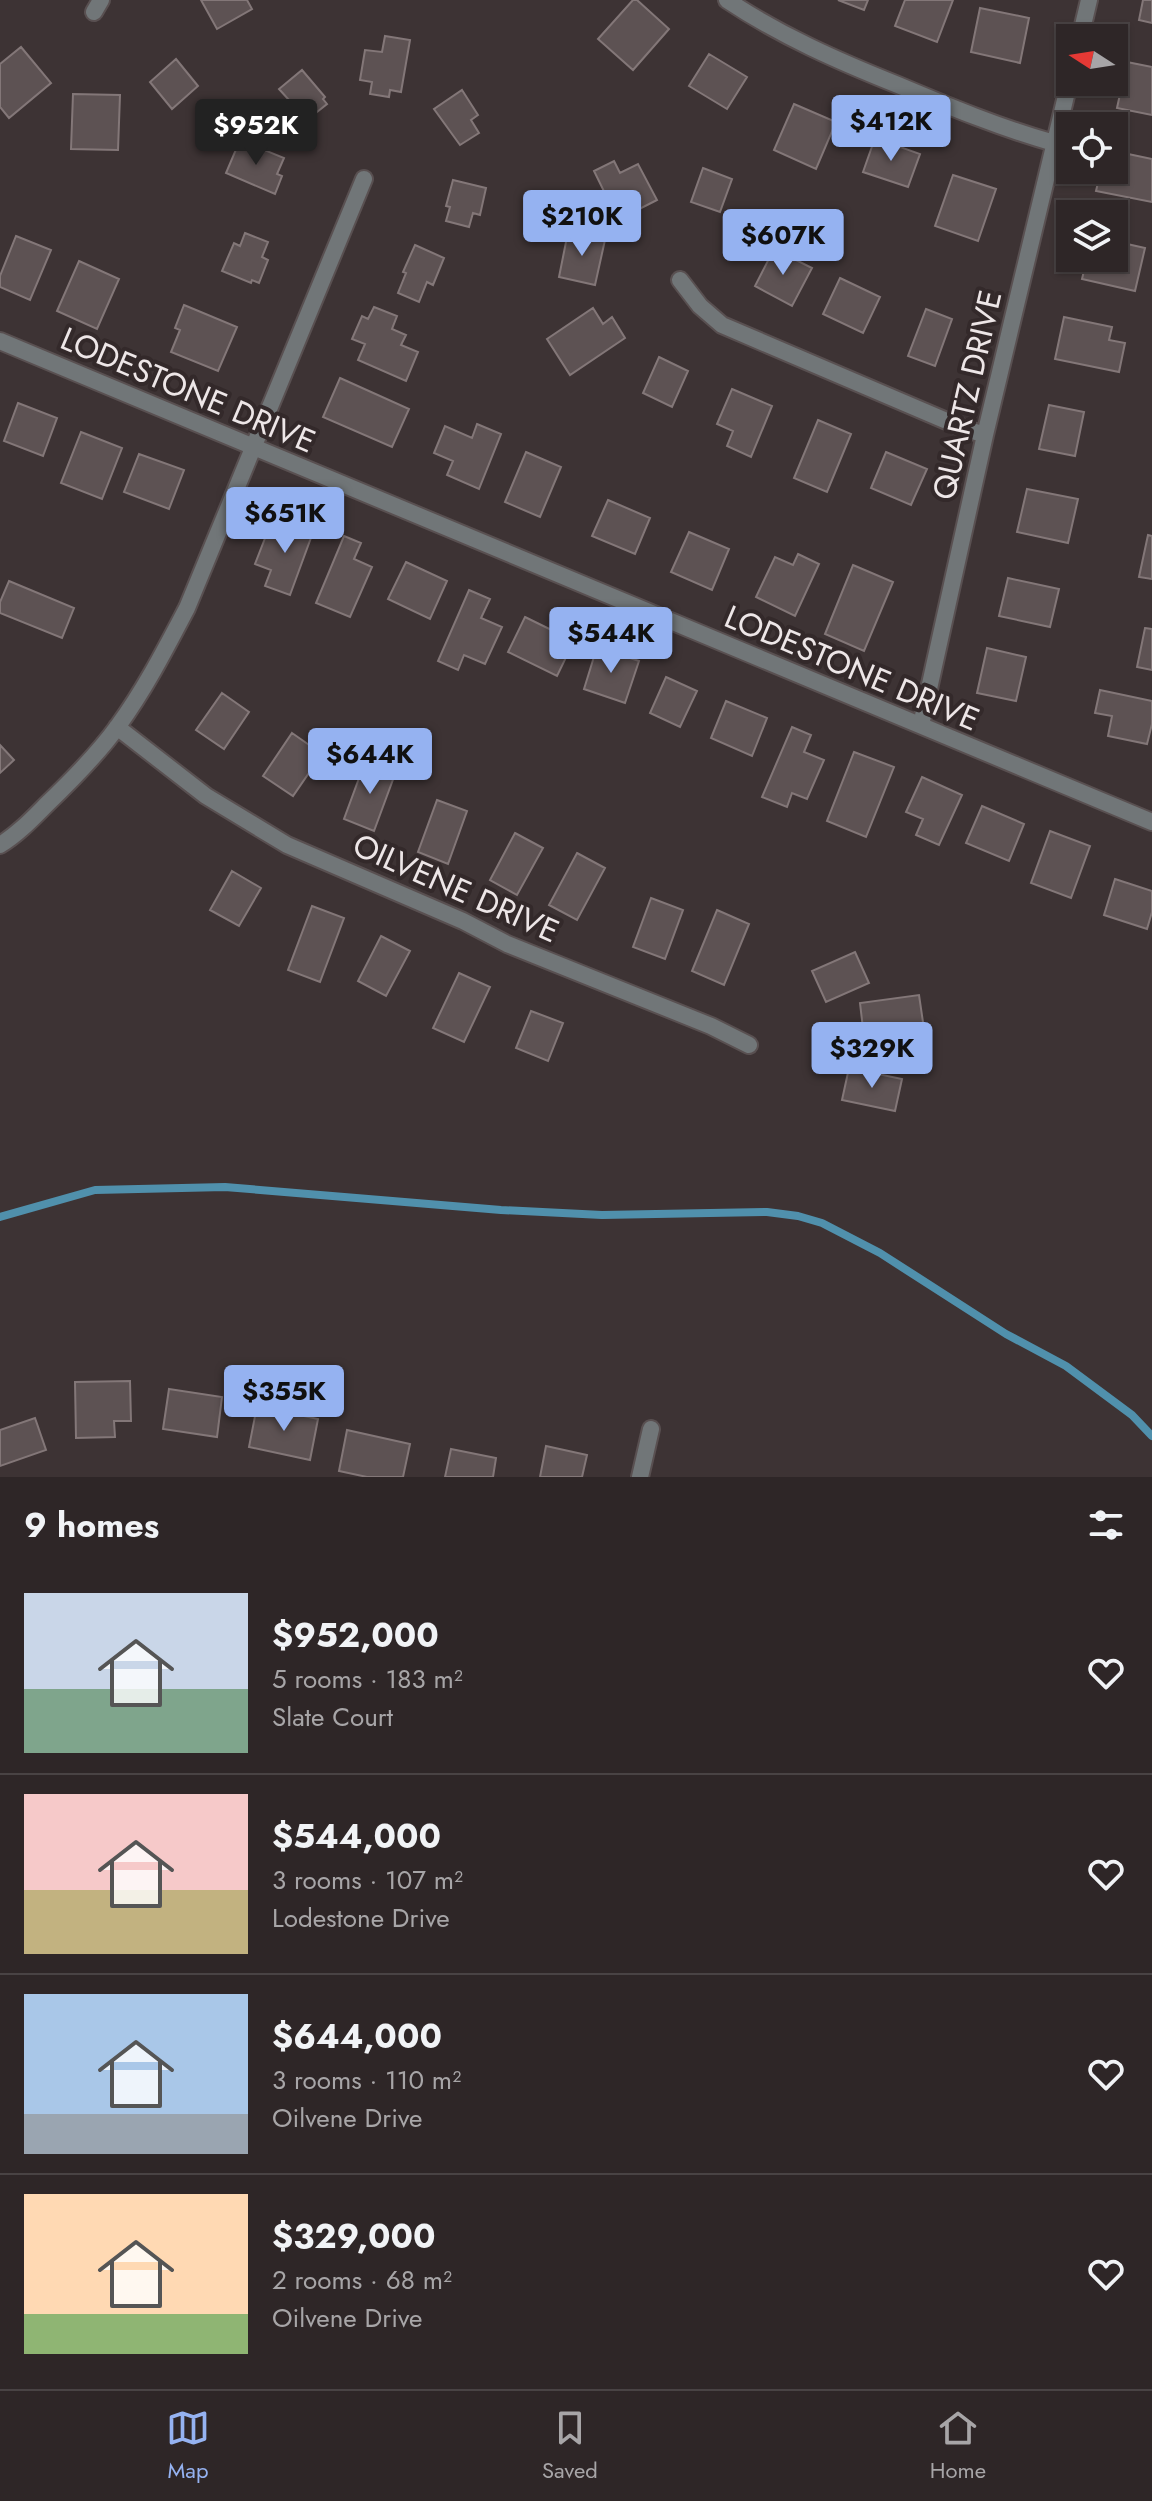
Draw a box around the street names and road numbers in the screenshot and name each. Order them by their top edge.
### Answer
street label: QUARTZ DRIVE [921,286,1013,504]
street label: LODESTONE DRIVE [54,316,322,464]
street label: LODESTONE DRIVE [718,594,986,742]
street label: OILVENE DRIVE [346,822,566,954]

